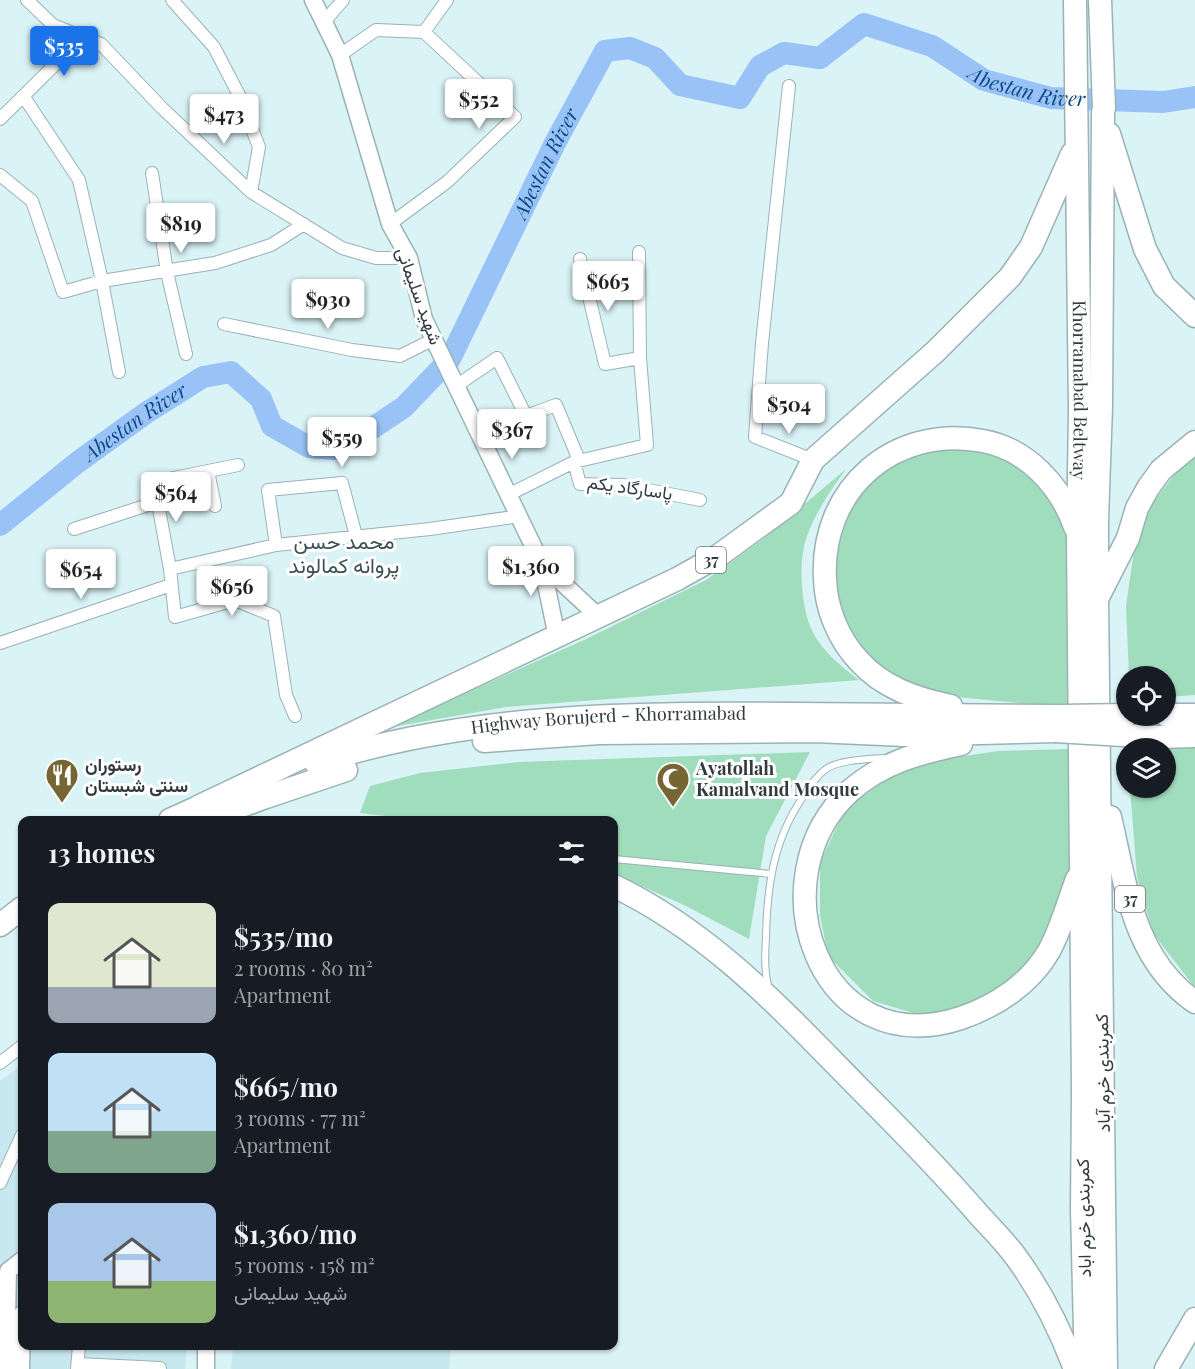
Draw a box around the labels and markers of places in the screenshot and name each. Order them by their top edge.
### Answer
pin: $535 [28,26,100,77]
pin: $552 [443,79,515,130]
pin: $473 [188,94,260,145]
pin: $819 [145,203,217,254]
pin: $665 [572,261,644,312]
pin: $930 [292,279,364,330]
pin: $504 [753,384,825,435]
pin: $367 [476,409,548,460]
pin: $559 [306,417,378,468]
pin: $564 [140,472,212,523]
pin: $1,360 [482,546,580,597]
pin: $654 [45,549,117,600]
pin: $656 [196,566,268,617]
place label: رستوران سنتی شبستان [85,752,188,797]
place label: Ayatollah Kamalvand Mosque [695,756,859,801]
restaurant icon: رستوران سنتی شبستان [44,757,80,804]
mosque icon: Ayatollah Kamalvand Mosque [655,761,691,808]

